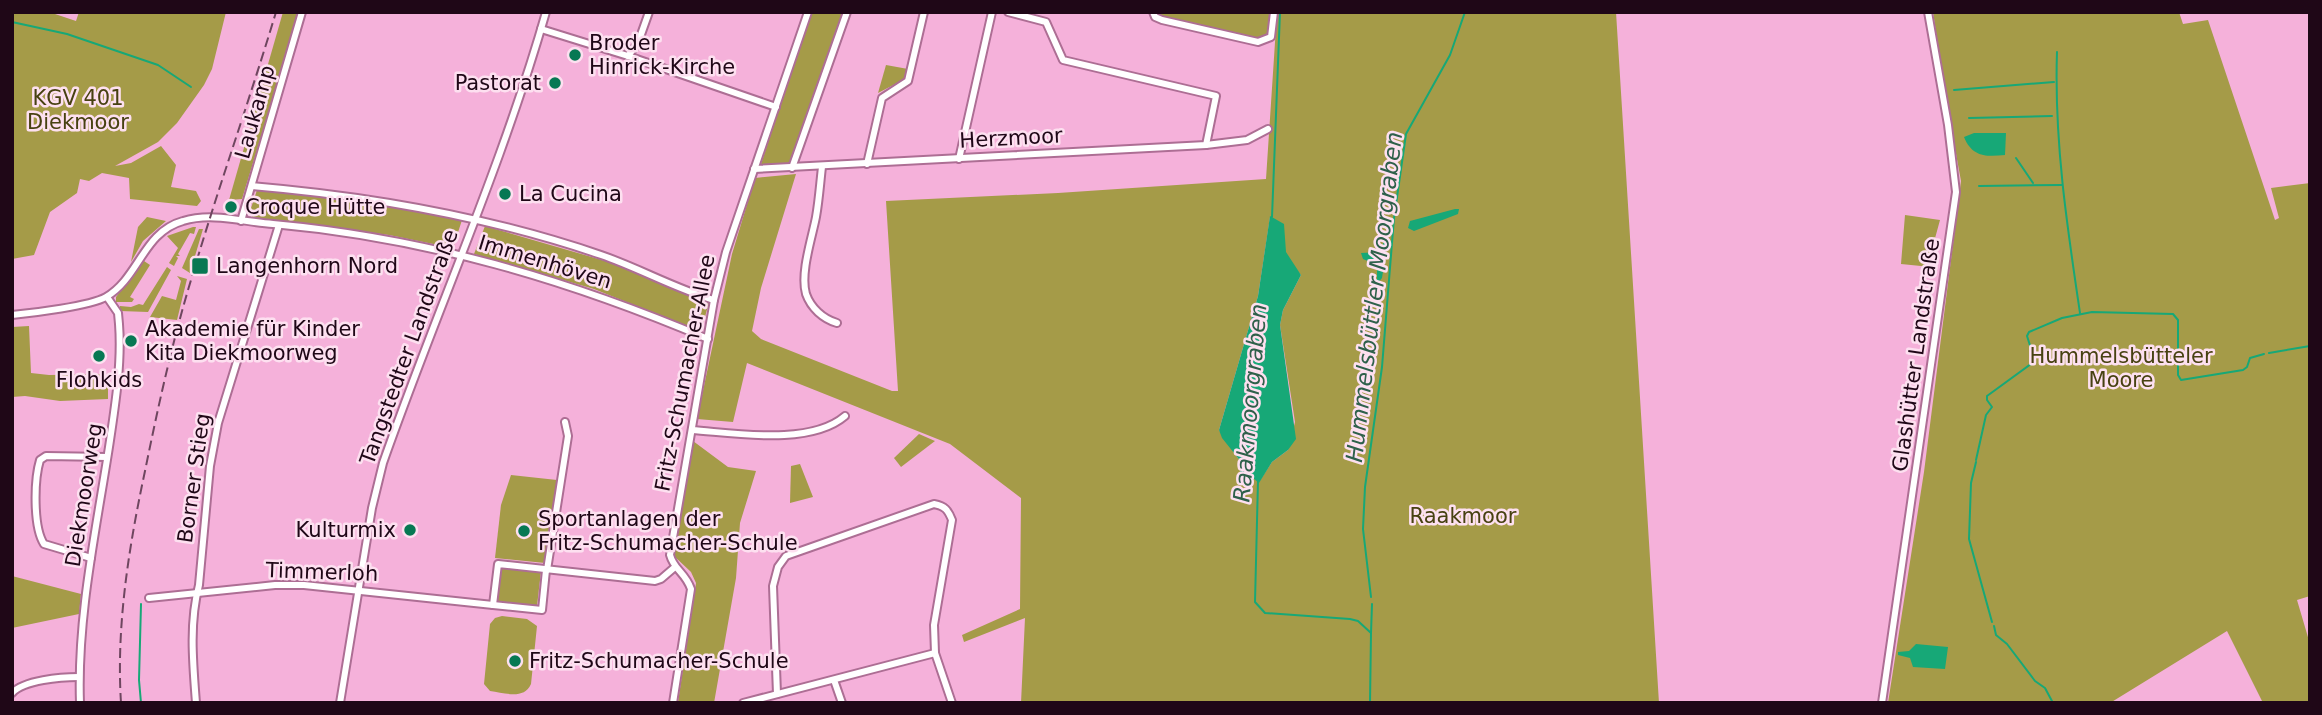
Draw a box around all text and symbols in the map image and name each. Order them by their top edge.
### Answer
place label: Broder Hinrick-Kirche [589,31,735,79]
marker: Broder Hinrick-Kirche [567,47,583,63]
street label: Laukamp [230,62,280,162]
place label: Pastorat [455,71,541,95]
marker: Pastorat [547,75,563,91]
park label: KGV 401 Diekmoor [27,86,129,134]
street label: Herzmoor [959,123,1063,153]
water label: Hummelsbüttler Moorgraben [1341,130,1407,464]
place label: La Cucina [519,182,622,206]
marker: La Cucina [497,186,513,202]
place label: Croque Hütte [245,195,385,219]
marker: Croque Hütte [223,199,239,215]
street label: Tangstedter Landstraße [355,226,463,469]
street label: Immenhöven [475,230,615,294]
street label: Glashütter Landstraße [1888,237,1944,473]
street label: Fritz-Schumacher-Allee [650,253,720,493]
place label: Langenhorn Nord [216,254,398,278]
marker: Langenhorn Nord [190,256,210,276]
water label: Raakmoorgraben [1228,303,1272,503]
place label: Akademie für Kinder Kita Diekmoorweg [145,317,360,365]
marker: Akademie für Kinder Kita Diekmoorweg [123,333,139,349]
park label: Hummelsbütteler Moore [2029,344,2213,392]
marker: Flohkids [91,348,107,364]
place label: Flohkids [56,368,142,392]
street label: Borner Stieg [173,412,215,544]
street label: Diekmoorweg [61,421,107,569]
park label: Raakmoor [1410,504,1517,528]
place label: Sportanlagen der Fritz-Schumacher-Schule [538,507,798,555]
place label: Kulturmix [296,518,396,542]
marker: Kulturmix [402,522,418,538]
marker: Sportanlagen der Fritz-Schumacher-Schule [516,523,532,539]
street label: Timmerloh [264,558,379,586]
place label: Fritz-Schumacher-Schule [529,649,789,673]
marker: Fritz-Schumacher-Schule [507,653,523,669]

